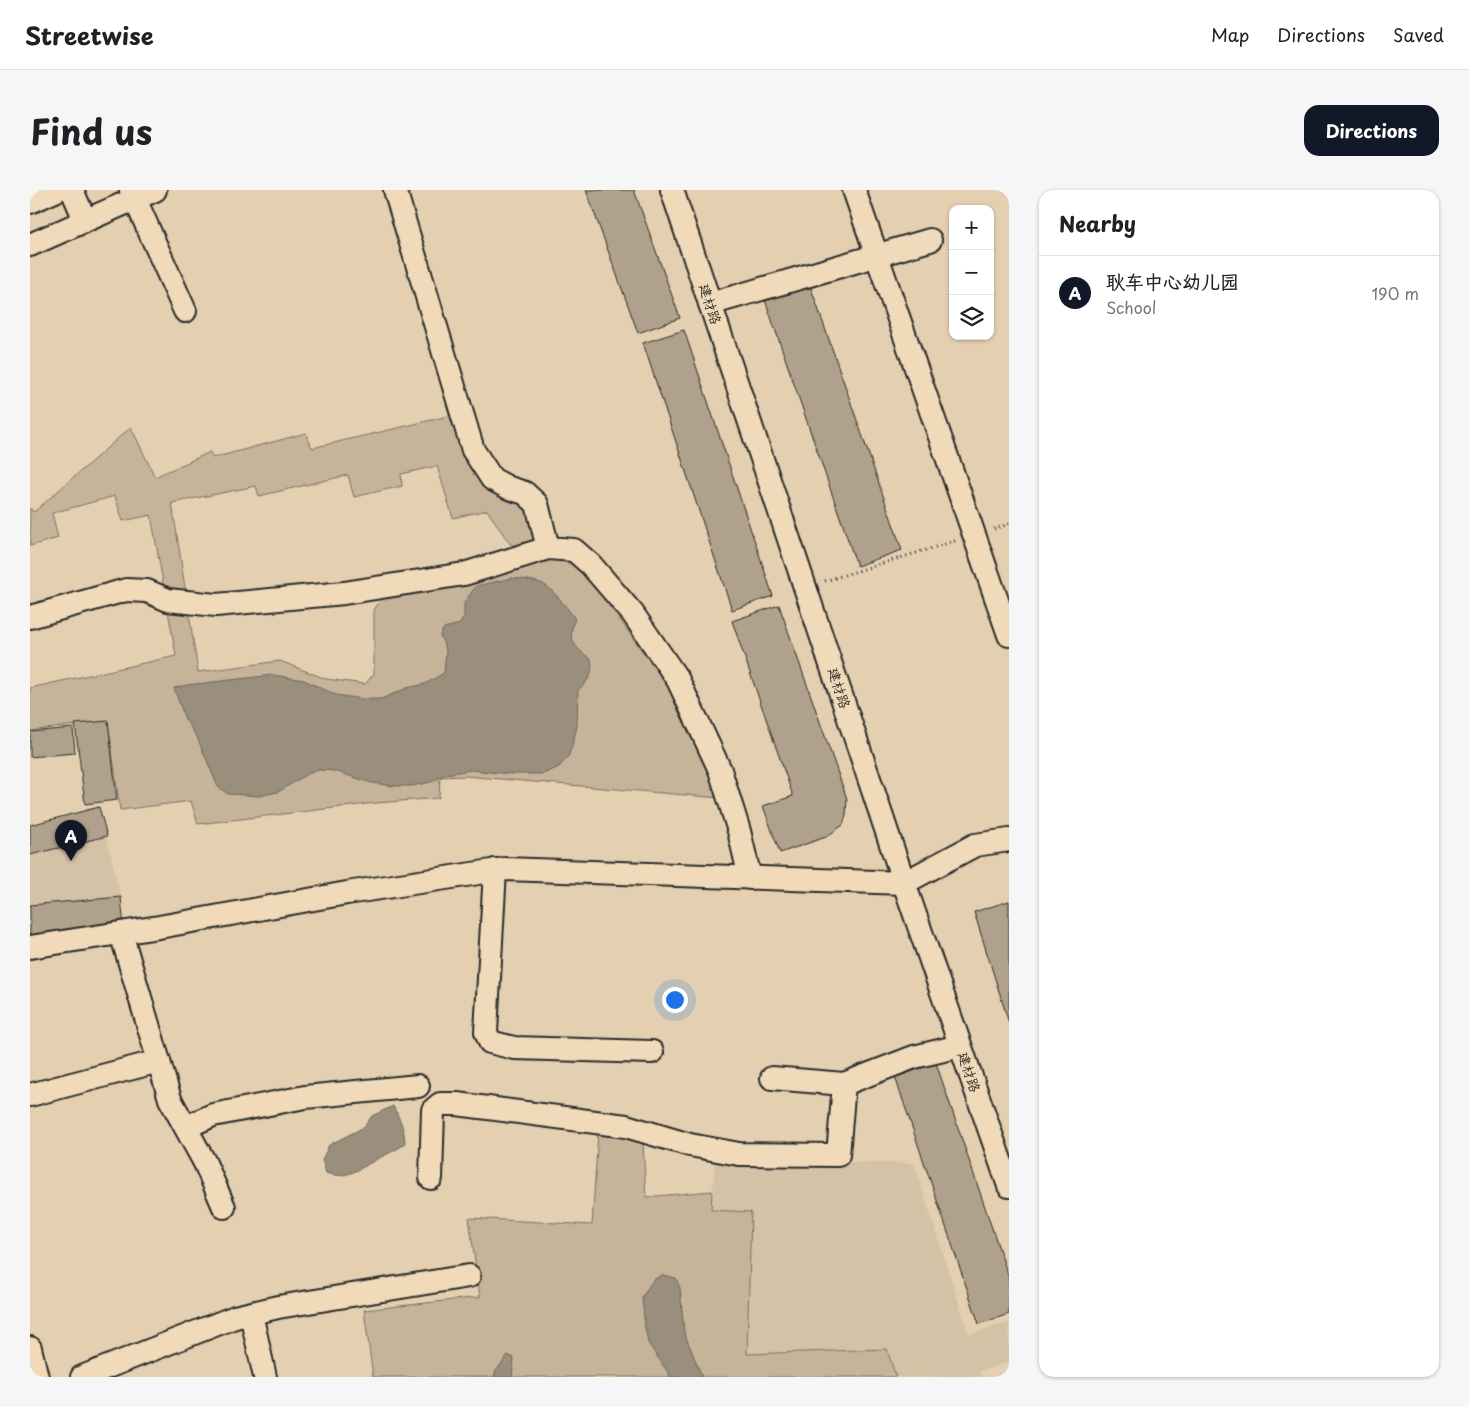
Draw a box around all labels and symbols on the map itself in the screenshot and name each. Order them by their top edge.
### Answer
street label: 建材路 [694,281,727,327]
street label: 建材路 [823,665,856,711]
pin: A [55,820,87,861]
your location [662,987,688,1013]
street label: 建材路 [953,1049,986,1095]

